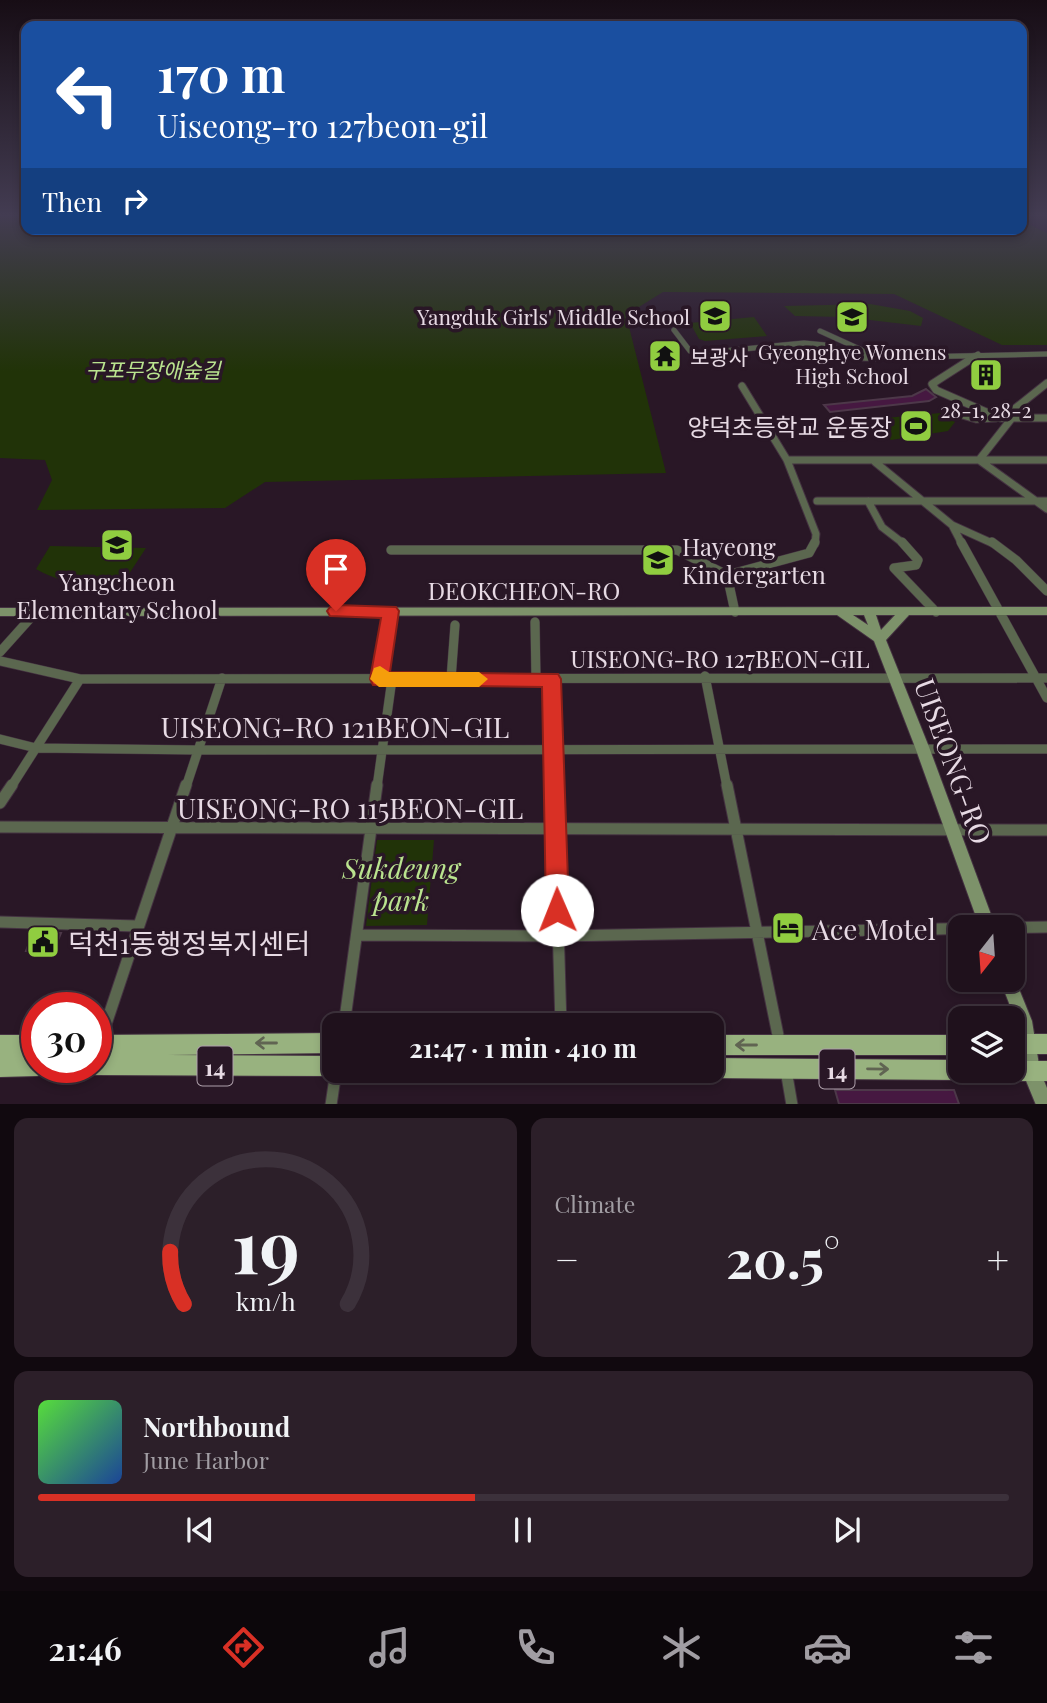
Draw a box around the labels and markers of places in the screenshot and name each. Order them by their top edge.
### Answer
school or university icon: Yangduk Girls' Middle School [696,297,734,335]
school or university icon: Gyeonghye Womens High School [833,298,871,336]
place label: Yangduk Girls' Middle School [416,302,690,330]
temple icon: 보광사 [646,337,684,375]
place label: Gyeonghye Womens High School [758,337,946,389]
place label: 보광사 [690,342,748,370]
building icon: 28-1, 28-2 [967,356,1005,394]
place label: 28-1, 28-2 [940,395,1032,423]
sports icon: 양덕초등학교 운동장 [897,407,935,445]
place label: 양덕초등학교 운동장 [687,410,892,442]
school or university icon: Yangcheon Elementary School [98,526,136,564]
place label: Hayeong Kindergarten [682,530,826,590]
pin [306,539,366,611]
school or university icon: Hayeong Kindergarten [639,541,677,579]
place label: Yangcheon Elementary School [16,565,218,625]
hotel icon: Ace Motel [769,909,807,947]
place label: Ace Motel [811,910,936,947]
public building icon: 덕천1동행정복지센터 [24,923,62,961]
place label: 덕천1동행정복지센터 [68,924,310,961]

